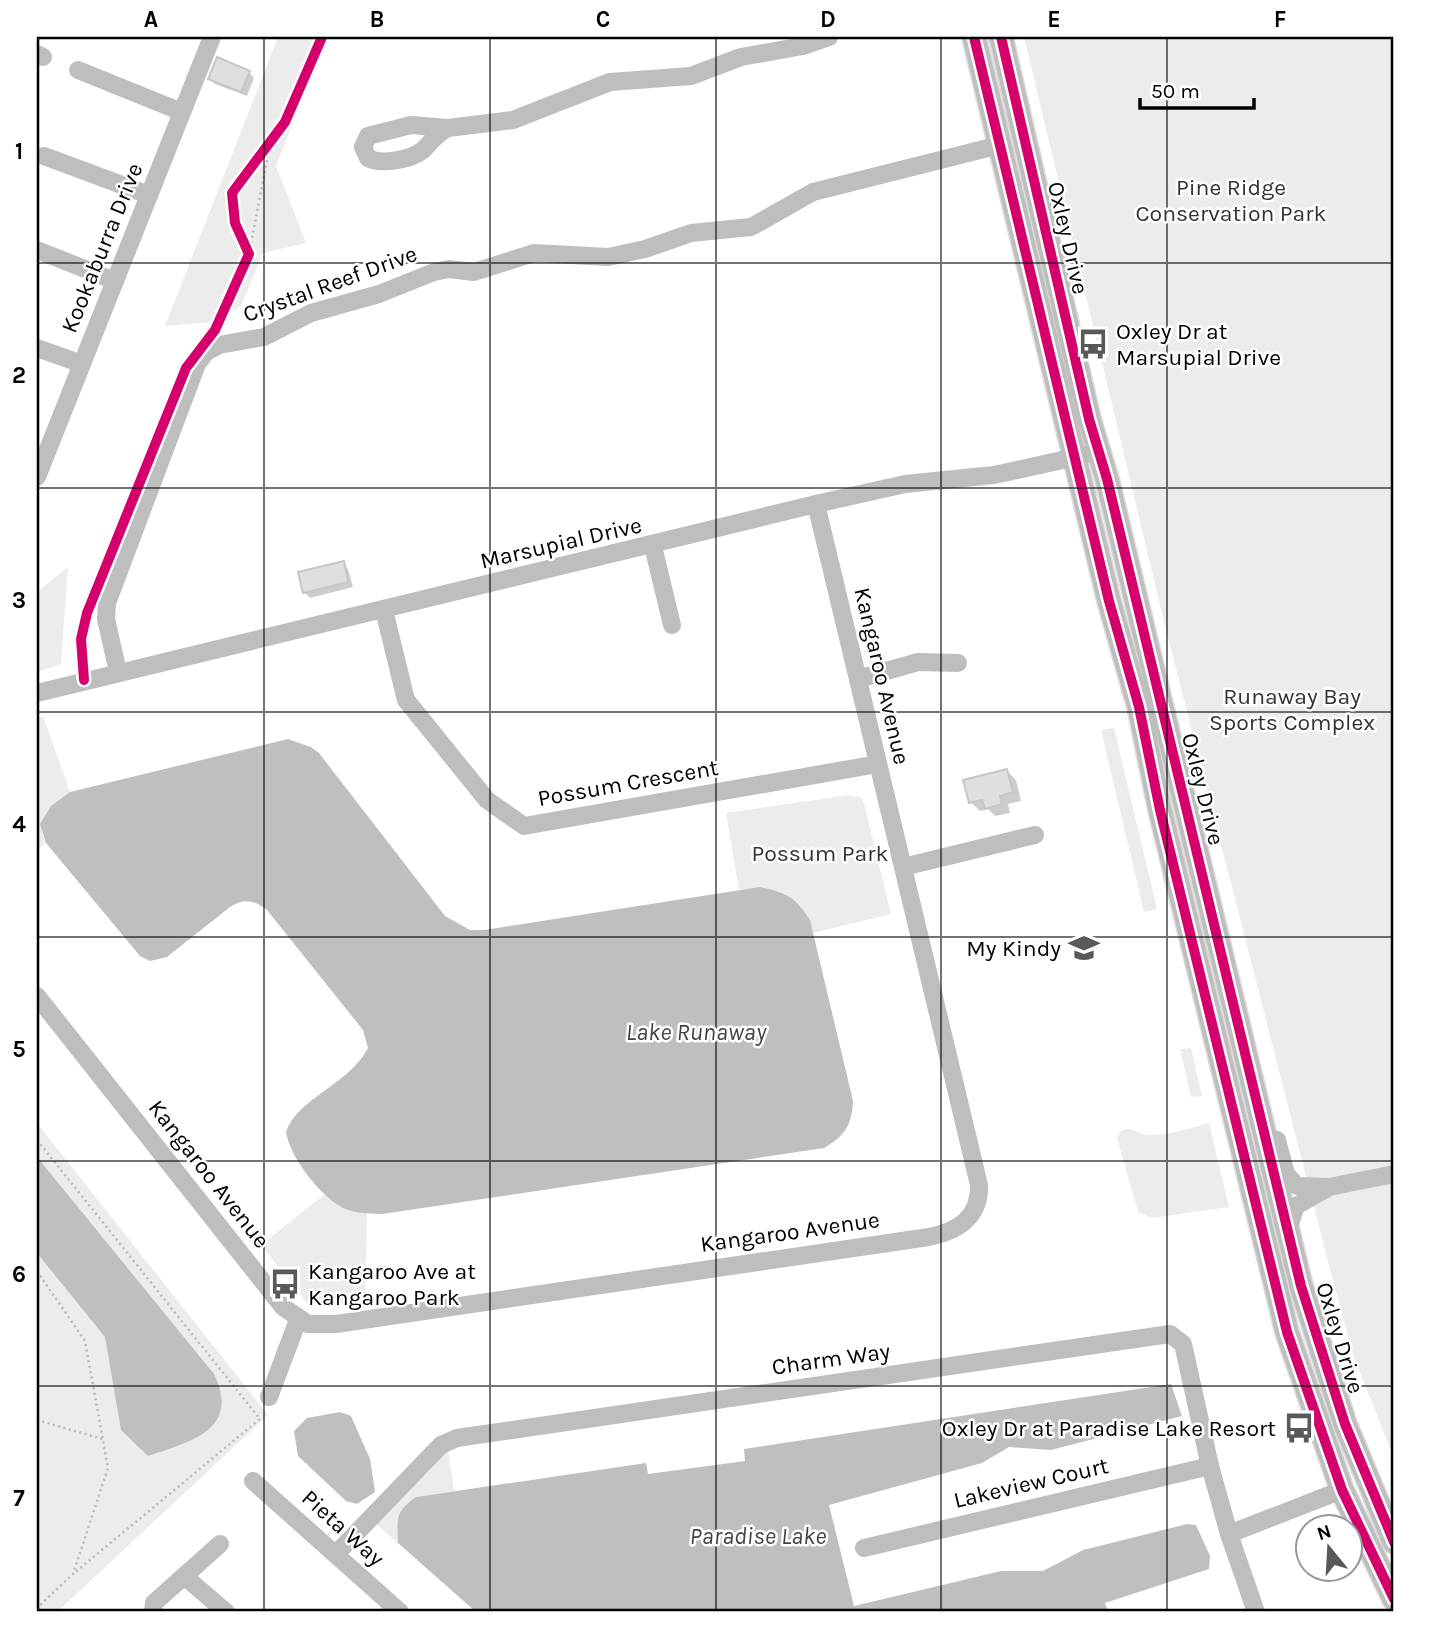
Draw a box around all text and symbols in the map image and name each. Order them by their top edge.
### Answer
text: A [144,6,158,33]
text: B [370,6,384,33]
text: C [596,6,610,33]
text: D [820,6,836,33]
text: E [1047,6,1061,33]
text: F [1274,6,1286,33]
scale bar [1140,66,1254,110]
text: 50 m [1151,79,1200,103]
text: 1 [15,138,23,165]
street label: Kookaburra Drive [56,159,148,337]
park label: Pine Ridge Conservation Park [1135,174,1327,227]
street label: Oxley Drive [1042,179,1094,297]
street label: Crystal Reef Drive [239,240,421,328]
place label: Oxley Dr at Marsupial Drive [1116,318,1281,371]
bus stop icon: Oxley Dr at Marsupial Drive [1076,327,1110,361]
text: 2 [12,362,26,389]
street label: Marsupial Drive [478,511,644,575]
street label: Kangaroo Avenue [849,585,915,767]
text: 3 [12,587,26,614]
park label: Runaway Bay Sports Complex [1209,683,1375,736]
street label: Oxley Drive [1176,730,1230,848]
street label: Possum Crescent [536,754,721,812]
text: 4 [12,811,26,838]
park label: Possum Park [751,840,889,867]
school or university icon: My Kindy [1067,931,1101,965]
place label: My Kindy [966,935,1061,962]
water label: Lake Runaway [626,1018,767,1046]
text: 5 [12,1036,26,1063]
street label: Kangaroo Avenue [143,1094,275,1254]
street label: Kangaroo Avenue [699,1206,881,1258]
place label: Kangaroo Ave at Kangaroo Park [308,1258,476,1311]
text: 6 [12,1261,26,1288]
bus stop icon: Kangaroo Ave at Kangaroo Park [268,1267,302,1301]
street label: Oxley Drive [1310,1279,1370,1397]
street label: Charm Way [770,1337,892,1381]
bus stop icon: Oxley Dr at Paradise Lake Resort [1282,1411,1316,1445]
place label: Oxley Dr at Paradise Lake Resort [942,1415,1276,1442]
street label: Lakeview Court [951,1452,1111,1514]
street label: Pieta Way [296,1484,390,1572]
text: 7 [13,1485,25,1512]
north arrow [1294,1512,1364,1582]
text: N [1314,1520,1334,1545]
water label: Paradise Lake [690,1522,826,1550]

